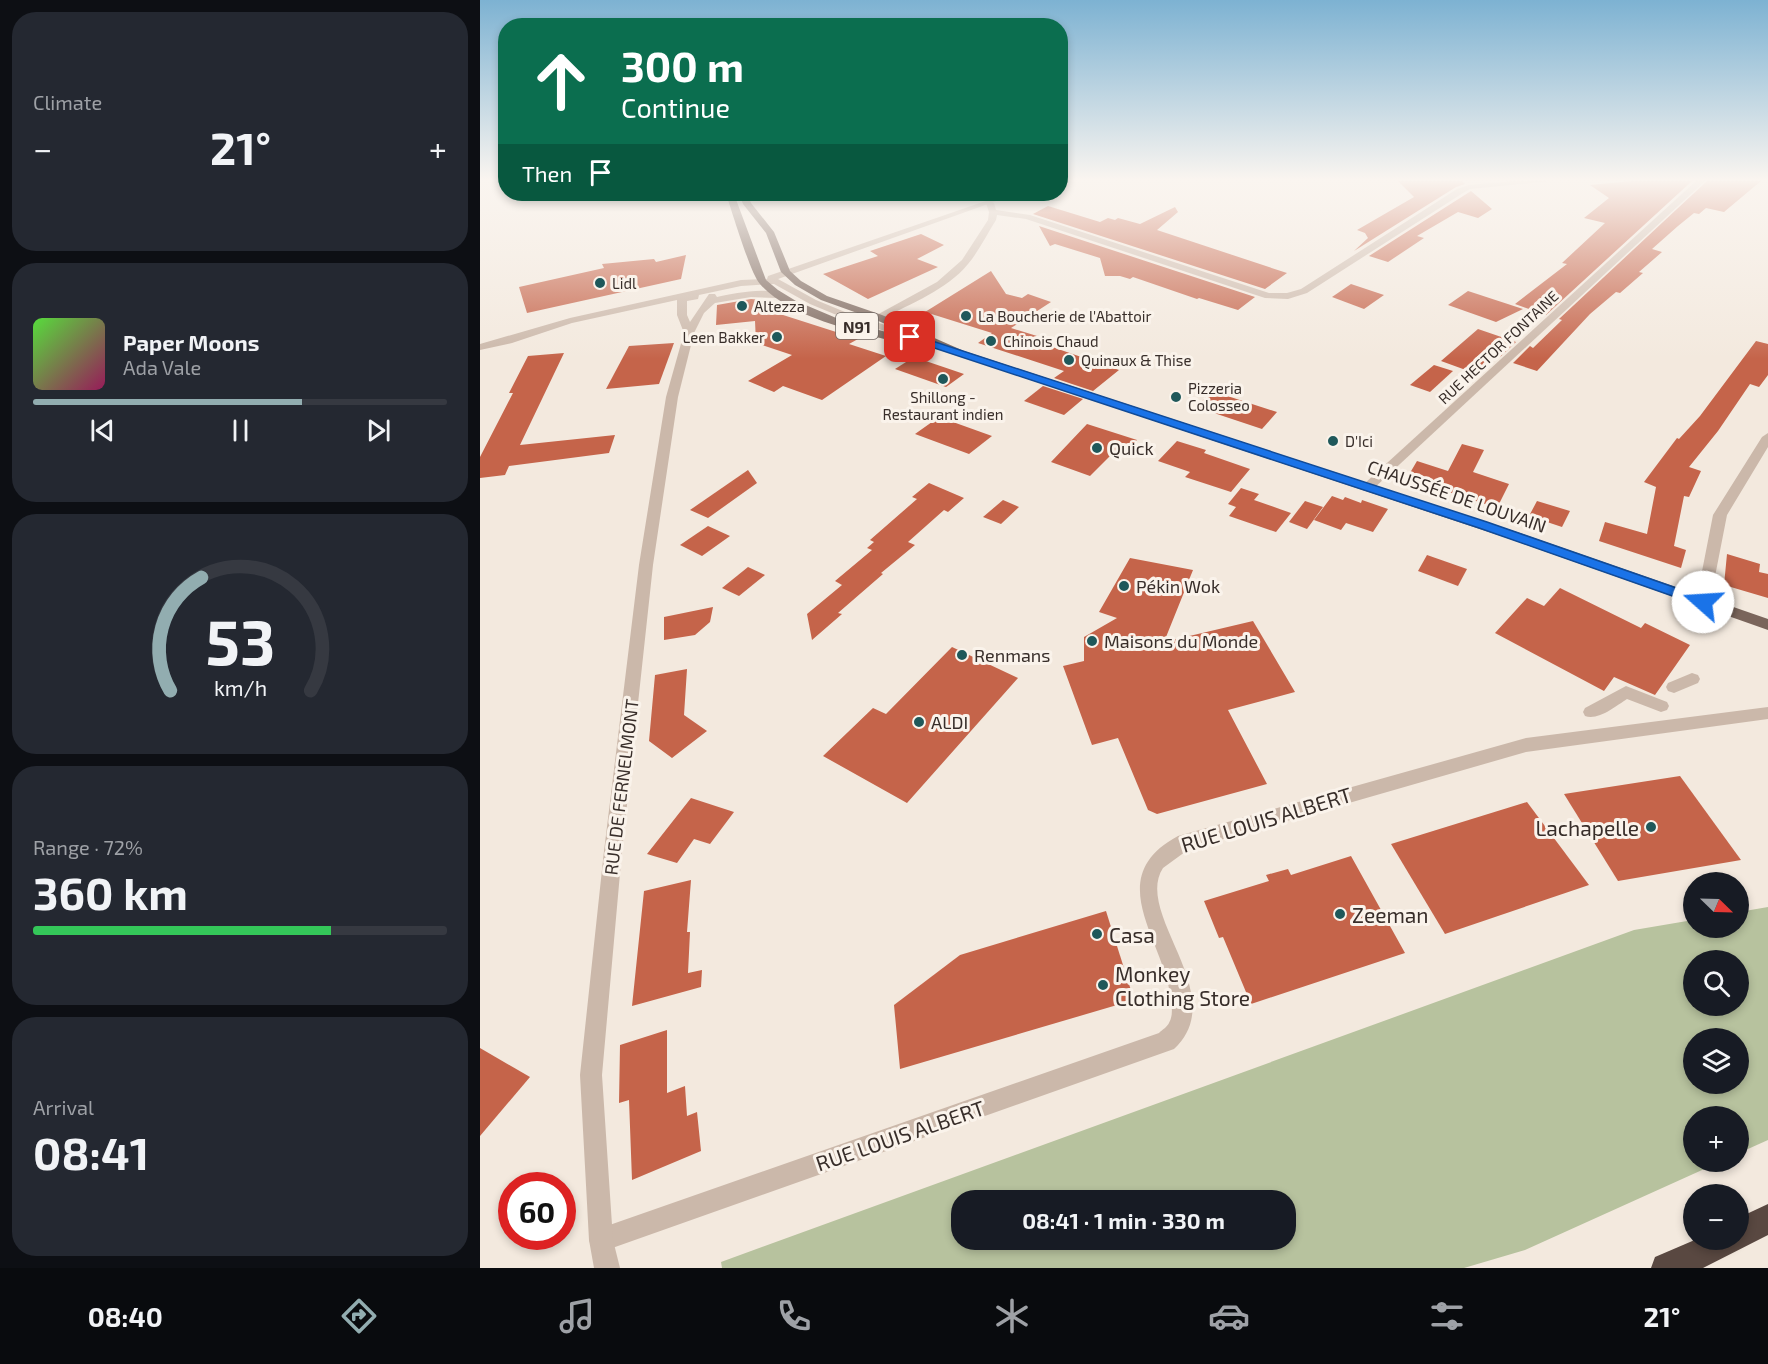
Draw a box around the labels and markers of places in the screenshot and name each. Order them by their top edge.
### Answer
place label: Lidl [612,274,637,292]
marker: Lidl [593,276,607,290]
place label: Altezza [754,297,805,315]
marker: Altezza [735,299,749,313]
place label: La Boucherie de l'Abattoir [978,307,1151,325]
marker: La Boucherie de l'Abattoir [959,309,973,323]
pin [884,311,935,362]
place label: Leen Bakker [682,328,765,346]
marker: Leen Bakker [770,330,784,344]
place label: Chinois Chaud [1003,332,1099,350]
marker: Chinois Chaud [984,334,998,348]
place label: Quinaux & Thise [1081,351,1191,370]
marker: Quinaux & Thise [1062,353,1076,367]
marker: Shillong - Restaurant indien [936,372,950,386]
place label: Pizzeria Colosseo [1188,379,1250,414]
place label: Shillong - Restaurant indien [883,388,1003,423]
marker: Pizzeria Colosseo [1169,390,1183,404]
place label: D'Ici [1345,432,1373,450]
marker: D'Ici [1326,434,1340,448]
place label: Quick [1109,437,1154,459]
marker: Quick [1090,441,1104,455]
place label: Pékin Wok [1136,575,1220,597]
marker: Pékin Wok [1117,579,1131,593]
place label: Maisons du Monde [1104,630,1258,652]
marker: Maisons du Monde [1085,634,1099,648]
place label: Renmans [974,644,1050,666]
marker: Renmans [955,648,969,662]
place label: ALDI [931,711,968,733]
marker: ALDI [912,715,926,729]
place label: Lachapelle [1535,815,1639,840]
marker: Lachapelle [1644,820,1658,834]
place label: Zeeman [1352,902,1429,927]
marker: Zeeman [1333,907,1347,921]
place label: Casa [1109,922,1155,947]
marker: Casa [1090,927,1104,941]
place label: Monkey Clothing Store [1115,961,1250,1010]
marker: Monkey Clothing Store [1096,978,1110,992]

